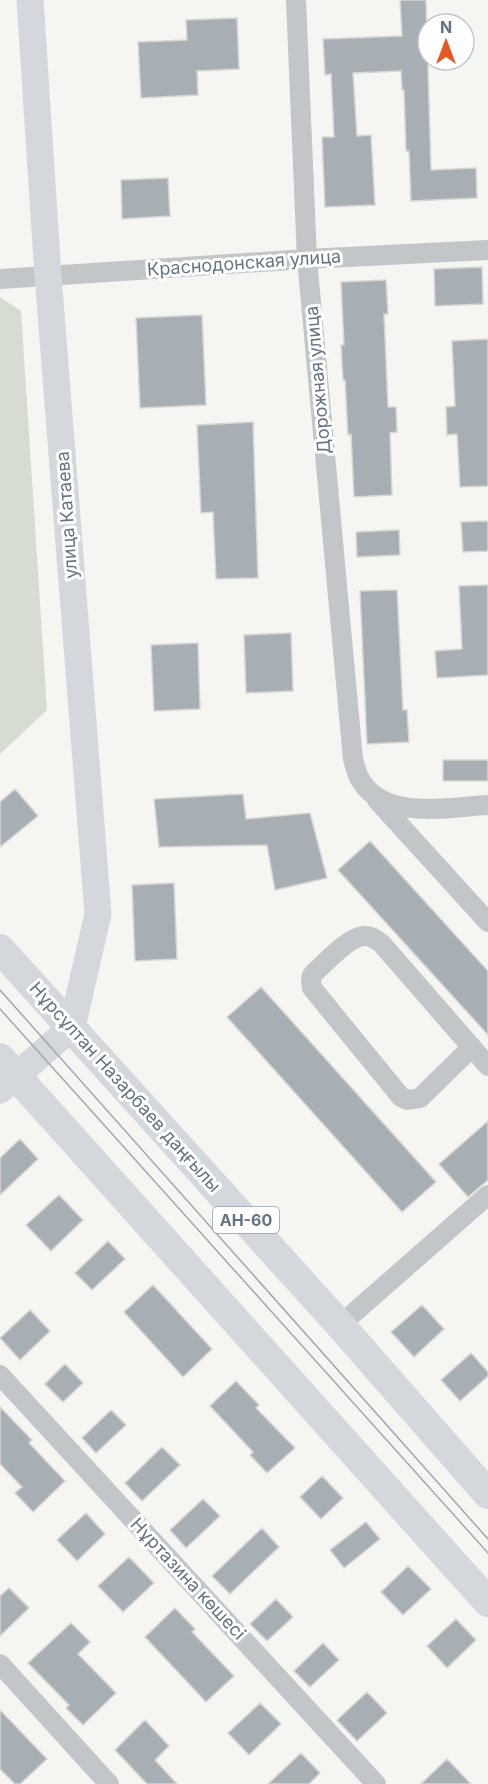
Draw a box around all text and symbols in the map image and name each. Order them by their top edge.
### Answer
north arrow [416,12,476,72]
text: N [440,17,452,37]
street label: Краснодонская улица [146,245,342,280]
street label: Дорожная улица [301,305,334,455]
street label: улица Катаева [52,451,81,579]
street label: Нұрсұлтан Назарбаев даңғылы [25,977,225,1196]
road number: АН-60 [213,1207,279,1233]
street label: Нұртазина көшесі [127,1514,250,1644]

